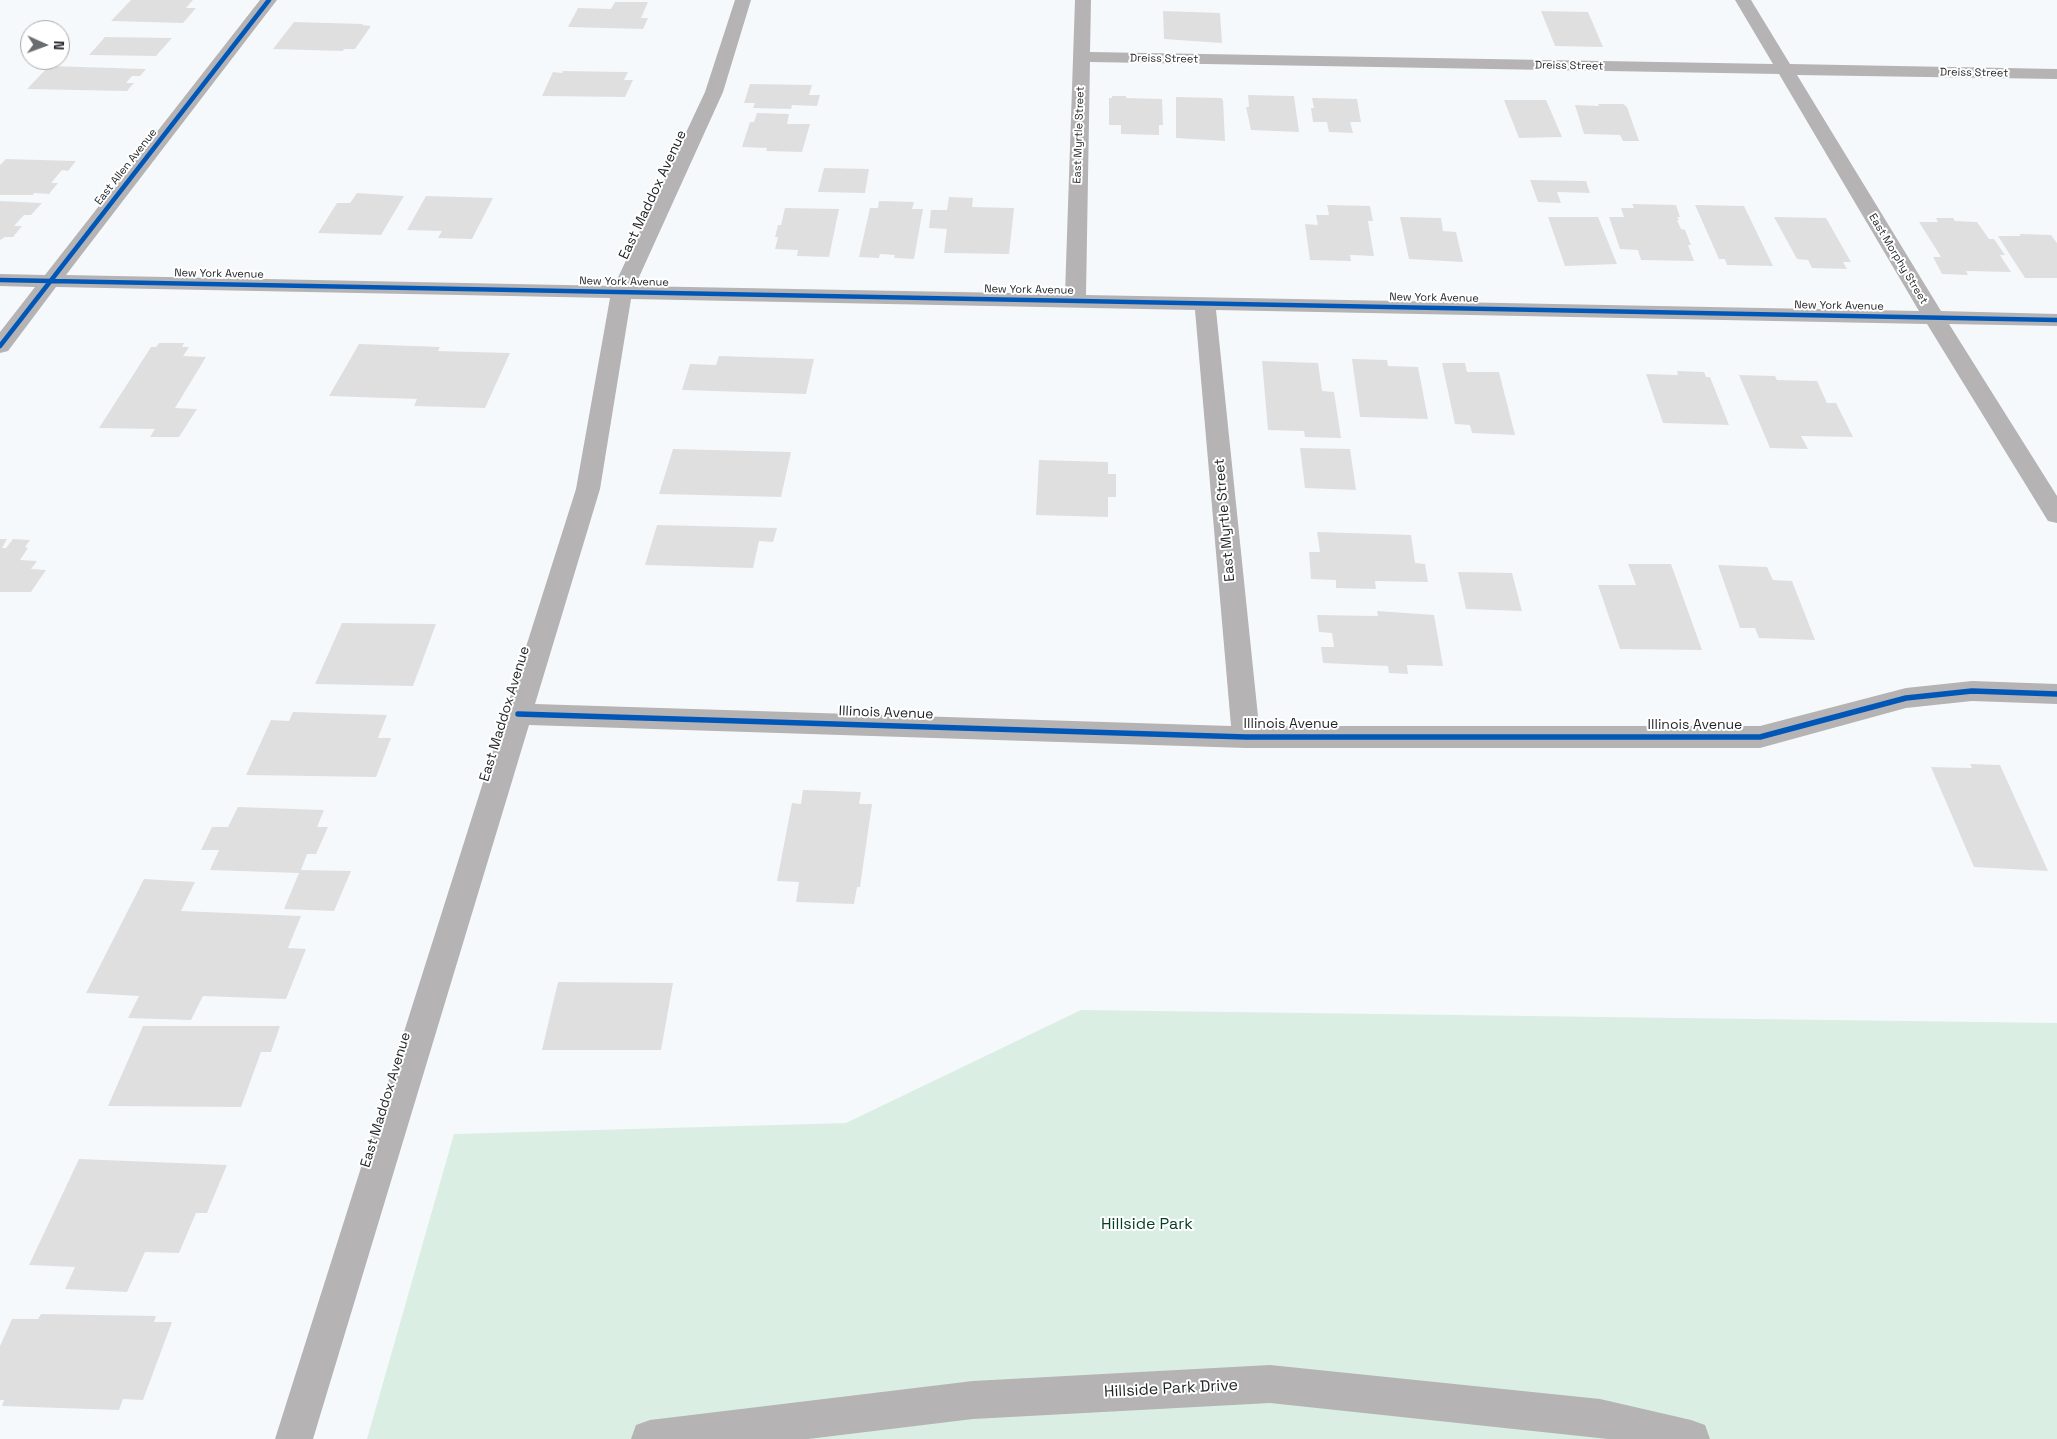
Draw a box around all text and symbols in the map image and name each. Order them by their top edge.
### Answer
north arrow [20,20,70,70]
text: N [50,40,68,50]
street label: Dreiss Street [1130,52,1198,66]
street label: Dreiss Street [1535,59,1603,73]
street label: Dreiss Street [1940,66,2008,80]
street label: East Myrtle Street [1071,86,1087,184]
street label: East Allen Avenue [92,126,160,208]
street label: East Maddox Avenue [616,128,690,262]
street label: East Morphy Street [1866,211,1930,307]
street label: New York Avenue [174,267,264,281]
street label: New York Avenue [579,275,669,289]
street label: New York Avenue [984,283,1074,297]
street label: New York Avenue [1389,291,1479,305]
street label: New York Avenue [1794,299,1884,313]
street label: East Myrtle Street [1211,458,1239,582]
street label: East Maddox Avenue [476,644,534,784]
street label: Illinois Avenue [838,703,934,723]
street label: Illinois Avenue [1244,716,1338,732]
street label: Illinois Avenue [1648,717,1742,733]
street label: East Maddox Avenue [357,1030,415,1170]
park label: Hillside Park [1101,1215,1193,1235]
street label: Hillside Park Drive [1103,1376,1239,1402]

